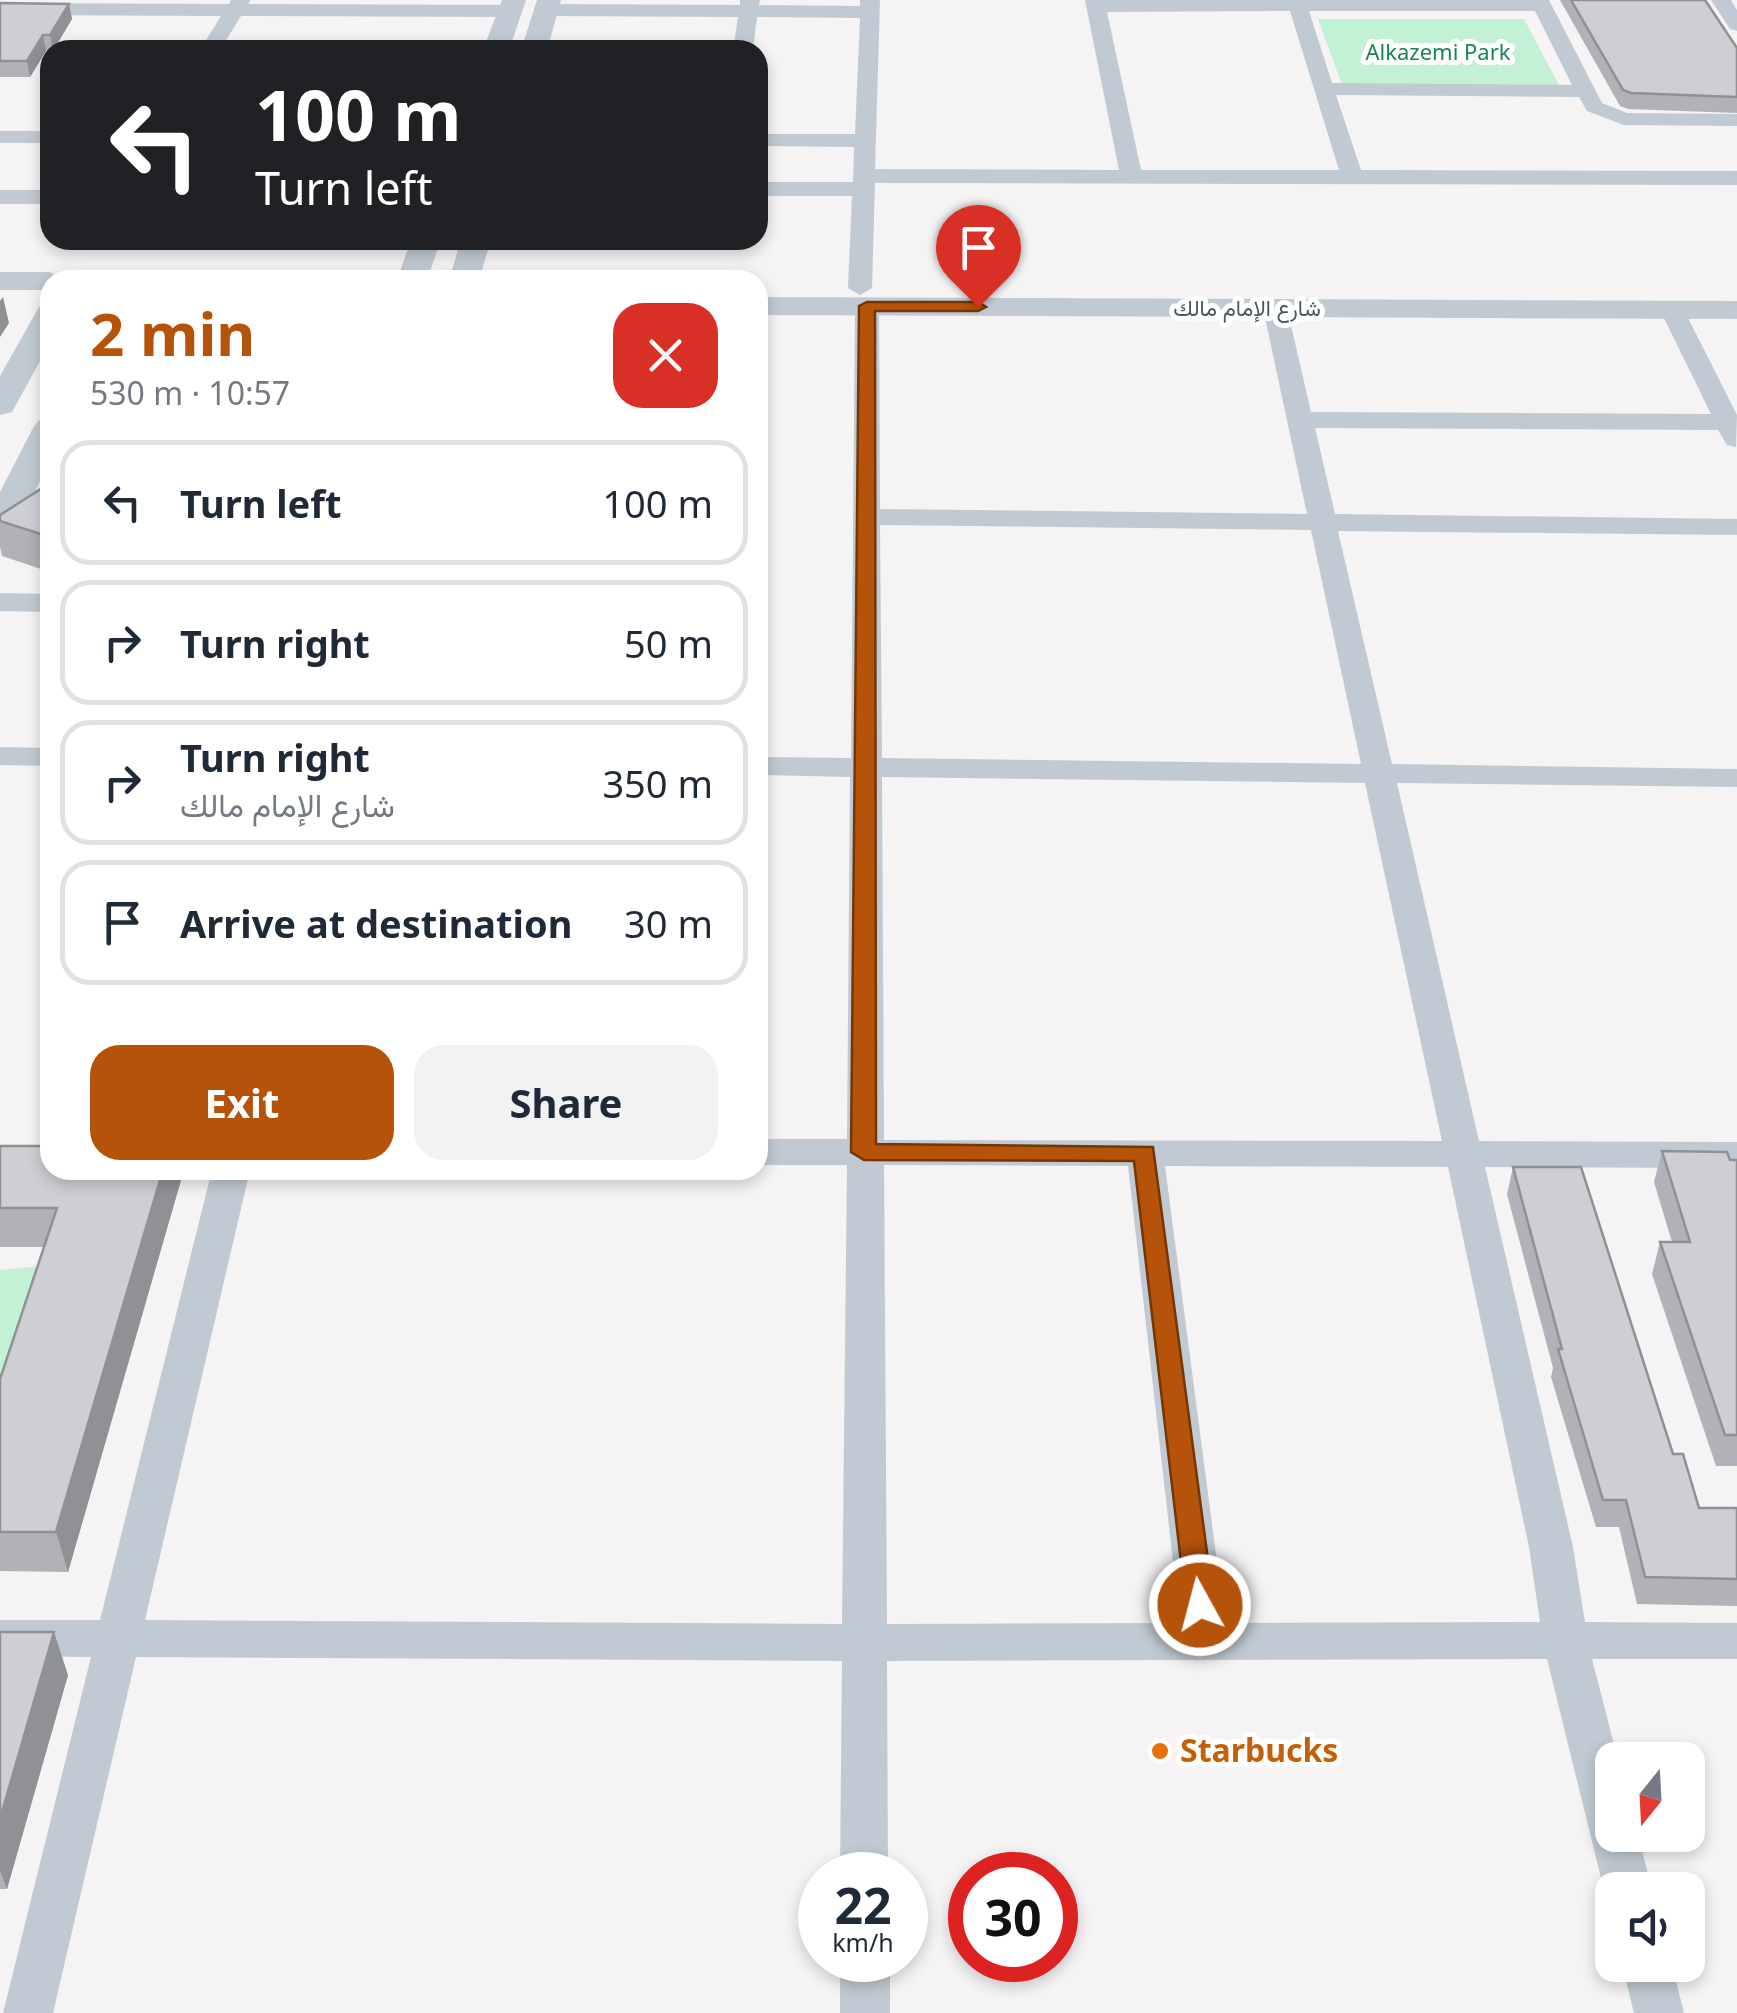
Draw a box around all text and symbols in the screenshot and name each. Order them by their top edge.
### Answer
park label: Alkazemi Park [1365,36,1511,66]
text: 100 m [255,66,462,162]
icon: left [90,80,220,210]
text: Turn left [255,157,432,218]
pin [936,205,1021,308]
icon: arrive [951,220,1006,275]
text: 2 min [90,292,255,374]
street label: شارع الإمام مالك [1173,292,1321,323]
button: close [613,303,718,408]
text: 530 m · 10:57 [90,371,290,414]
icon: left [95,475,150,530]
text: Turn left [180,477,342,529]
text: 100 m [602,477,713,529]
icon: right [95,615,150,670]
text: Turn right [180,617,370,669]
text: 50 m [624,617,713,669]
text: Turn right [180,731,370,783]
icon: right [95,755,150,810]
text: 350 m [602,757,713,809]
text: شارع الإمام مالك [180,783,395,826]
icon: arrive [95,895,150,950]
text: Arrive at destination [180,897,572,949]
text: 30 m [624,897,713,949]
button: Exit [90,1045,394,1160]
button: Share [414,1045,718,1160]
position arrow [1148,1553,1252,1657]
place label: Starbucks [1180,1728,1338,1771]
marker: Starbucks [1149,1740,1171,1762]
north arrow [1595,1742,1705,1852]
map controls [1595,1742,1705,1982]
speed limit sign: 30 [948,1852,1078,1982]
text: 22 [834,1871,892,1939]
button: sound [1595,1872,1705,1982]
text: km/h [832,1925,894,1959]

